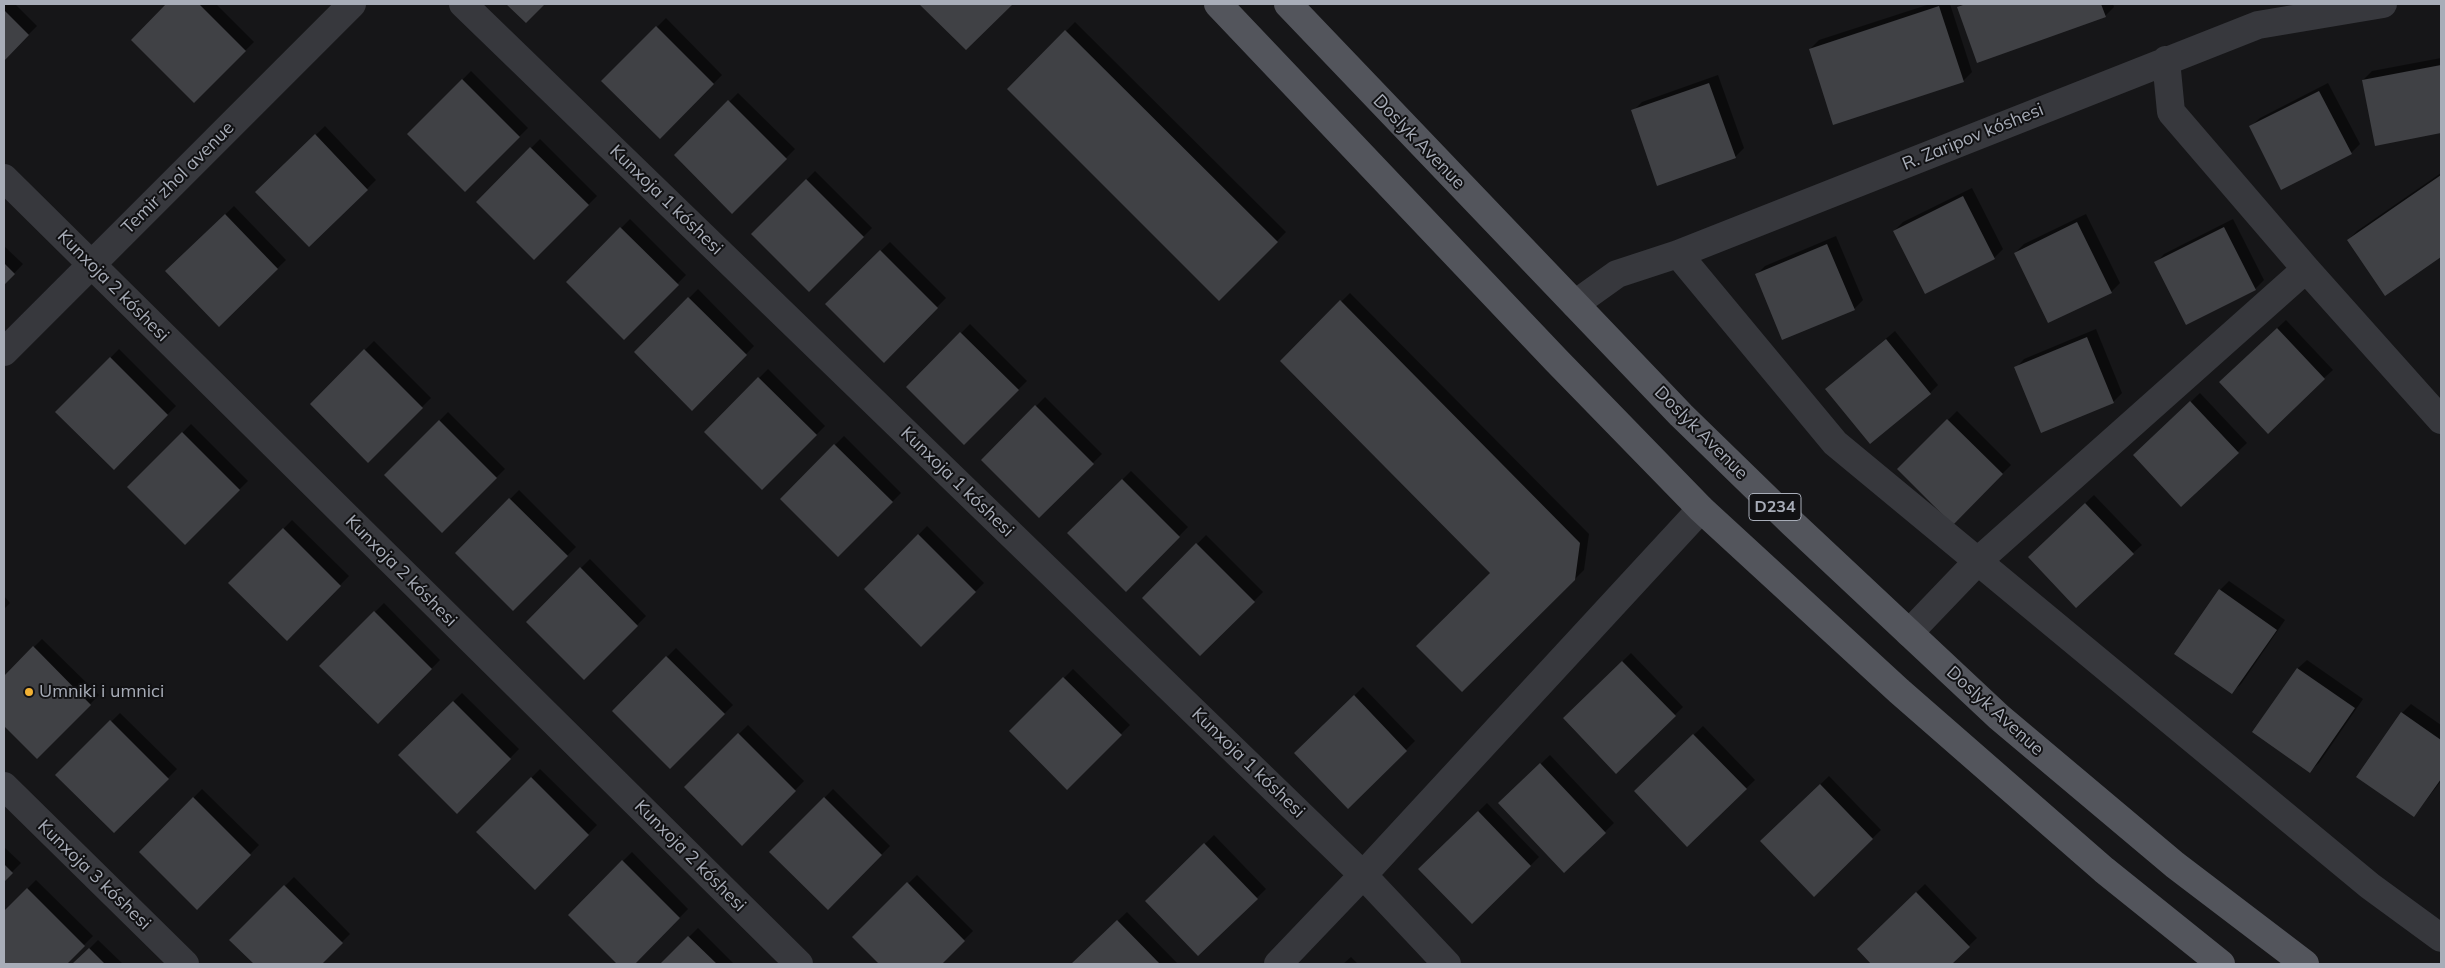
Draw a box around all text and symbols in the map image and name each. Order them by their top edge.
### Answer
street label: Doslyk Avenue [1368,90,1470,194]
street label: R. Zaripov kóshesi [1899,99,2047,175]
street label: Temir zhol avenue [117,117,239,239]
street label: Kunxoja 1 kóshesi [605,140,727,260]
street label: Kunxoja 2 kóshesi [53,226,173,346]
street label: Doslyk Avenue [1650,382,1752,484]
street label: Kunxoja 1 kóshesi [896,422,1018,542]
road number: D234 [1749,494,1801,520]
street label: Kunxoja 2 kóshesi [341,511,461,631]
street label: Doslyk Avenue [1942,662,2048,760]
place label: Umniki i umnici [39,681,164,703]
marker: Umniki i umnici [23,686,35,698]
street label: Kunxoja 1 kóshesi [1187,703,1309,823]
street label: Kunxoja 2 kóshesi [630,796,750,916]
street label: Kunxoja 3 kóshesi [33,815,155,935]

